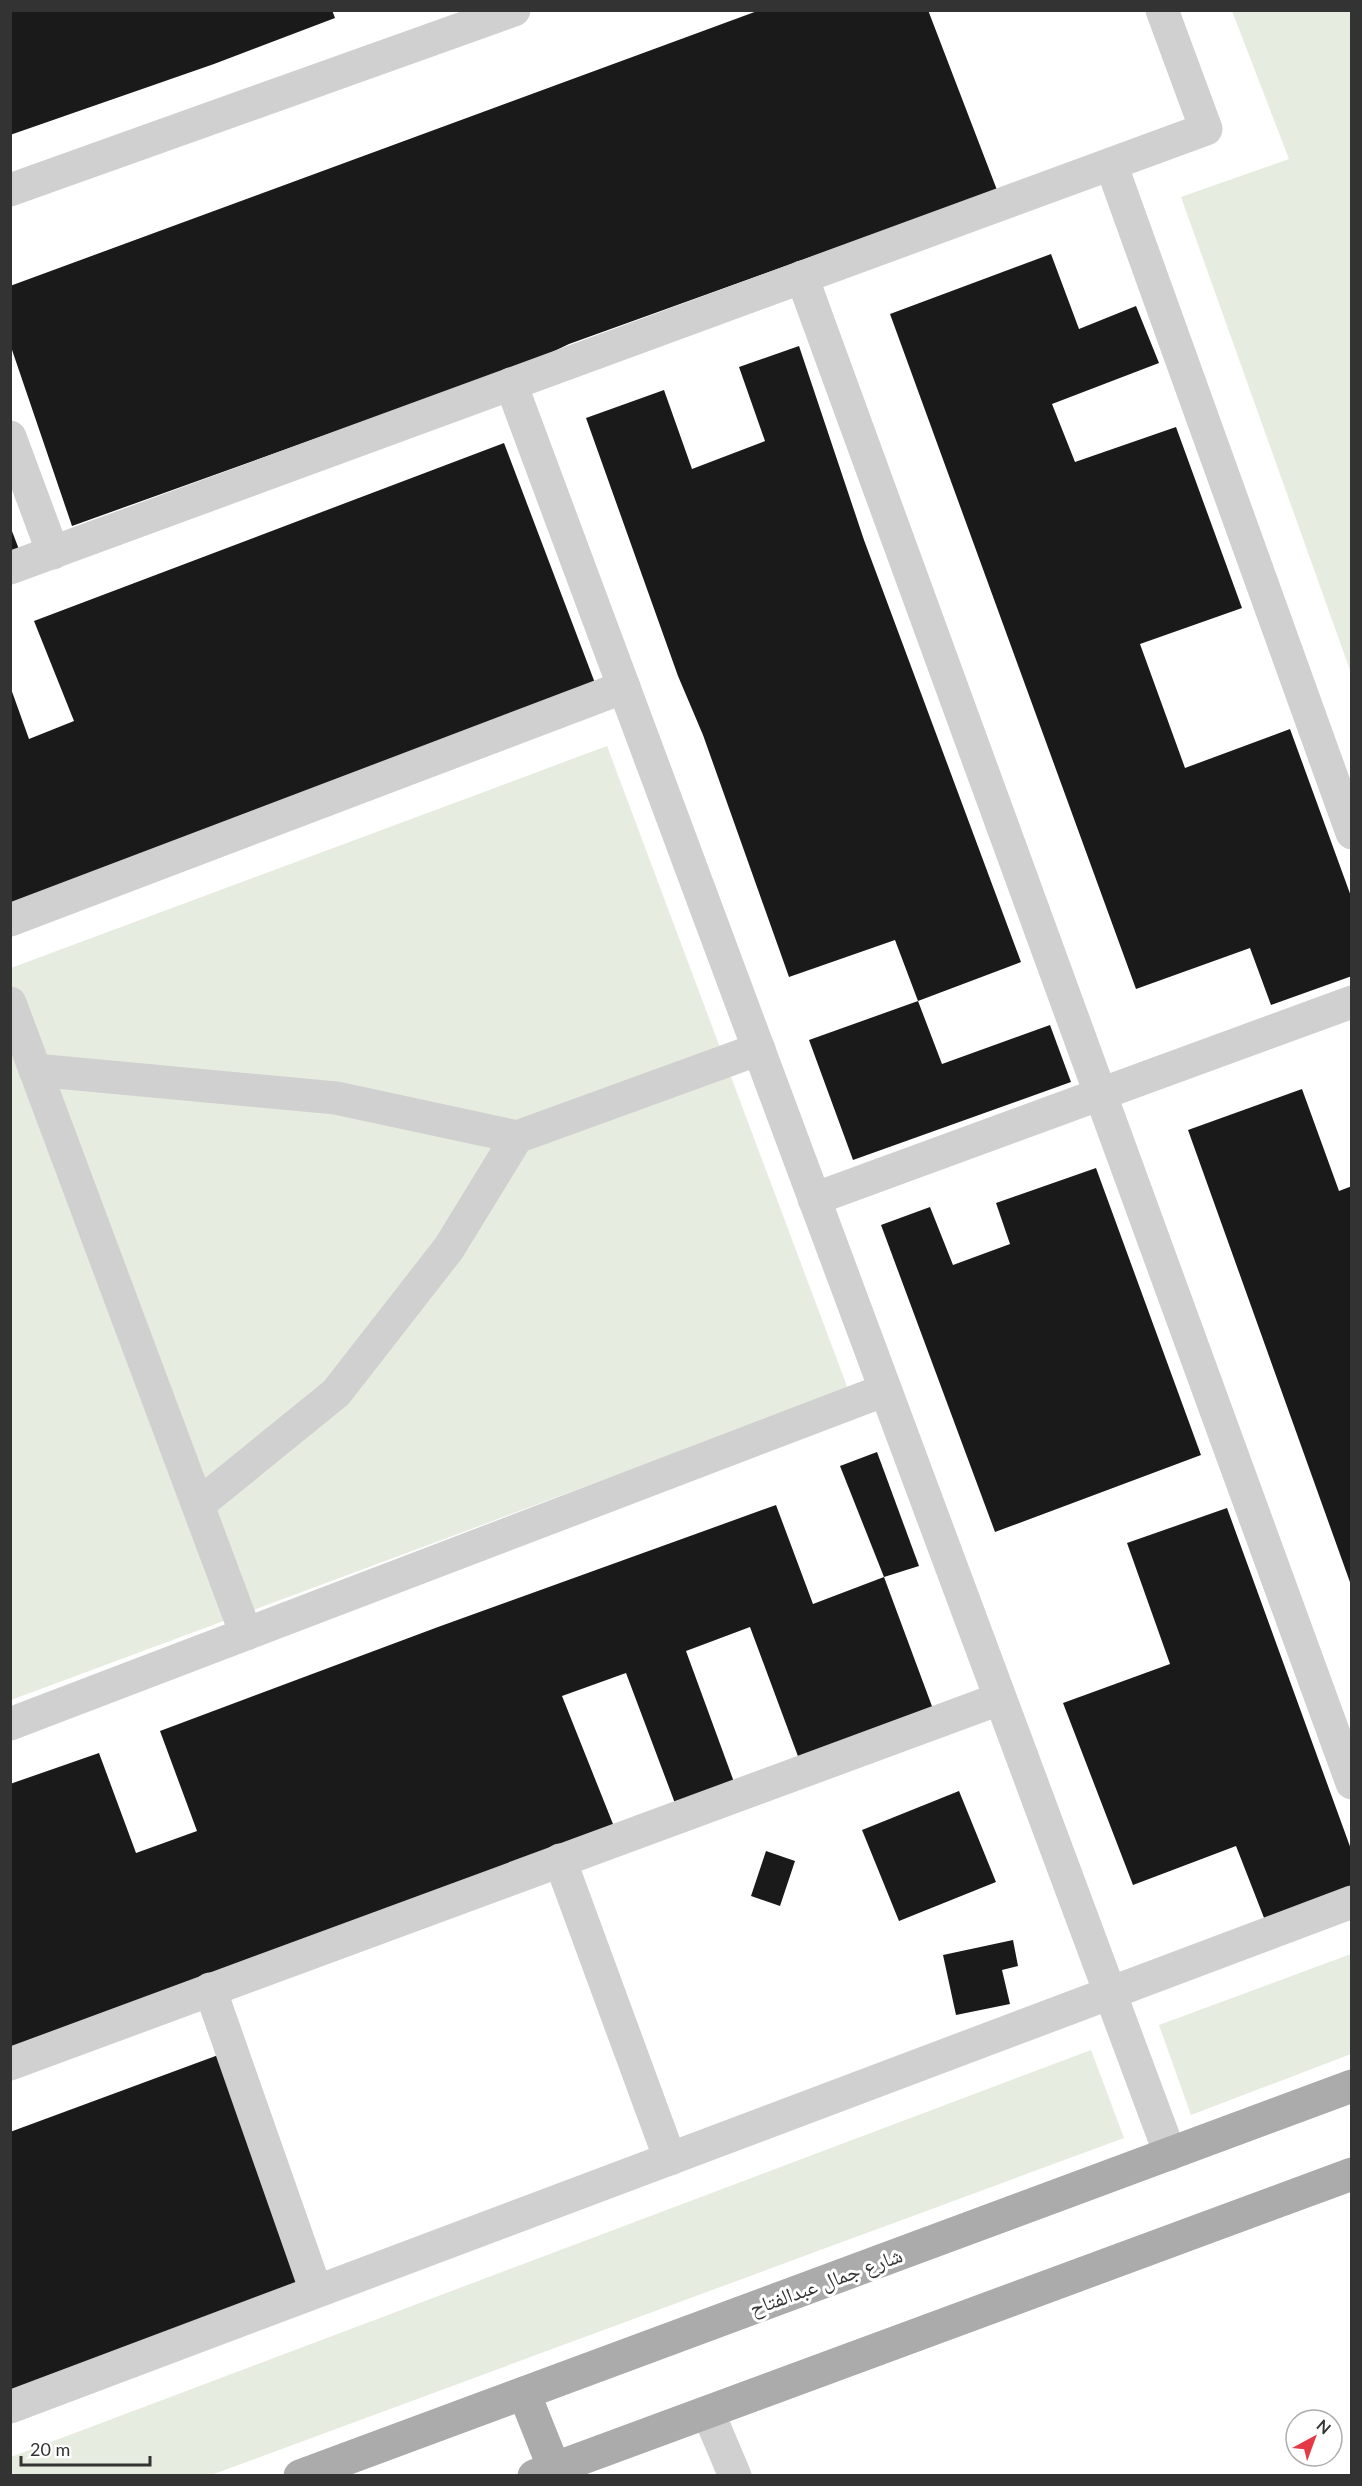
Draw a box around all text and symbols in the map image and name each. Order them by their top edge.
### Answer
street label: شارع جمال عبدالفتاح [746,2241,906,2322]
north arrow [1284,2408,1344,2468]
text: N [1313,2415,1335,2438]
scale bar [21,2429,150,2467]
text: 20 m [30,2438,70,2460]

